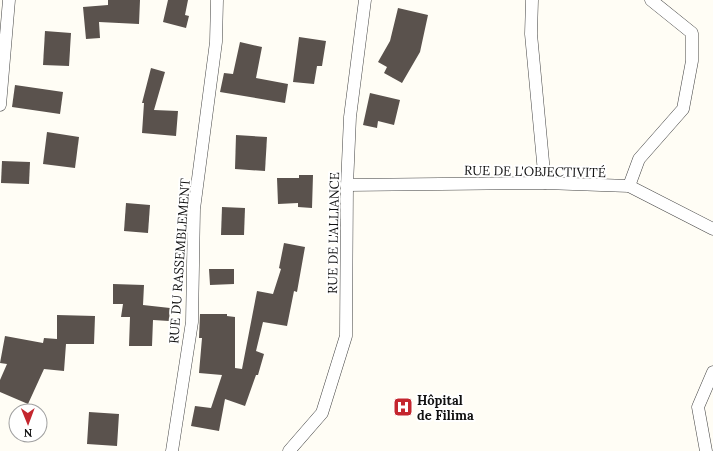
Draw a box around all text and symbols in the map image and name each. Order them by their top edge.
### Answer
street label: RUE DE L'OBJECTIVITÉ [464,162,606,181]
street label: RUE DE L'ALLIANCE [324,172,343,294]
street label: RUE DU RASSEMBLEMENT [165,177,194,344]
place label: Hôpital de Filima [417,392,474,424]
hospital icon: Hôpital de Filima [392,396,414,418]
north arrow [8,403,48,443]
text: N [23,426,33,440]

